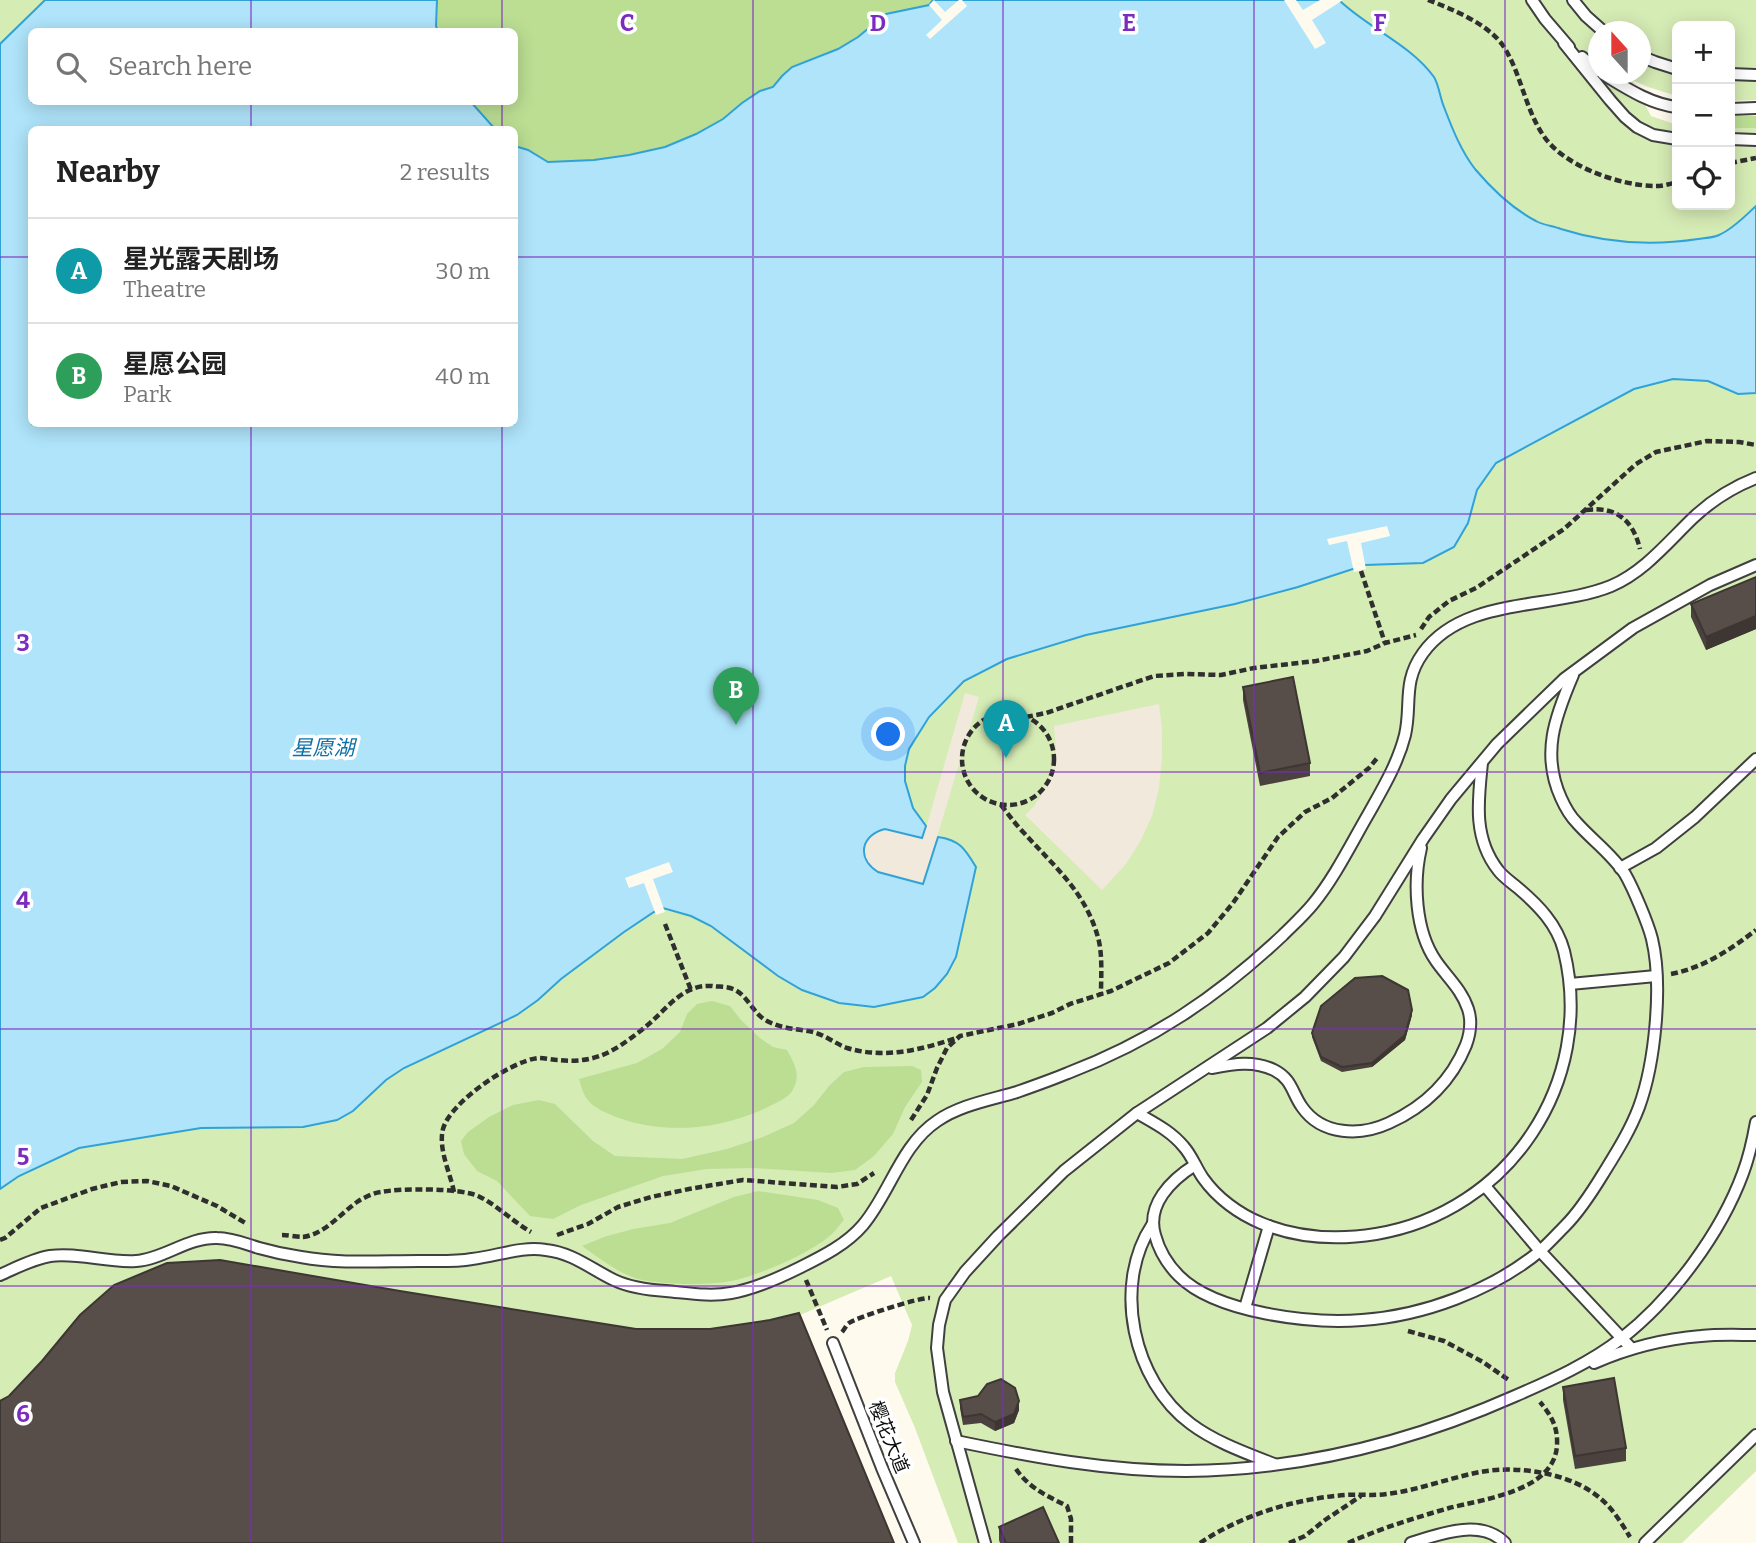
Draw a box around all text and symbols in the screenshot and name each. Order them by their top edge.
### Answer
text: C [620,9,634,37]
text: D [870,9,886,37]
text: E [1122,9,1136,37]
text: F [1374,9,1387,37]
north arrow [1588,21,1651,84]
map controls [1672,21,1735,210]
button: + [1672,21,1735,84]
search box [28,28,518,105]
icon: search [52,48,90,86]
text: Search here [108,51,252,82]
button: − [1672,84,1735,147]
button: locate [1672,147,1735,210]
text: Nearby [56,154,160,190]
text: 2 results [400,158,490,186]
text: 星光露天剧场 [123,244,279,275]
text: A [71,257,87,285]
text: 30 m [436,257,490,285]
text: Theatre [123,275,206,303]
text: 星愿公园 [123,349,227,380]
text: B [72,362,86,390]
text: 40 m [435,362,490,390]
text: Park [123,380,172,408]
text: 3 [16,629,30,657]
pin: B [713,667,759,725]
pin: A [983,700,1029,758]
your location [871,717,905,751]
water label: 星愿湖 [292,735,357,761]
text: 4 [16,886,30,914]
text: 5 [17,1143,29,1171]
street label: 樱花大道 [864,1397,914,1477]
text: 6 [16,1400,30,1428]

